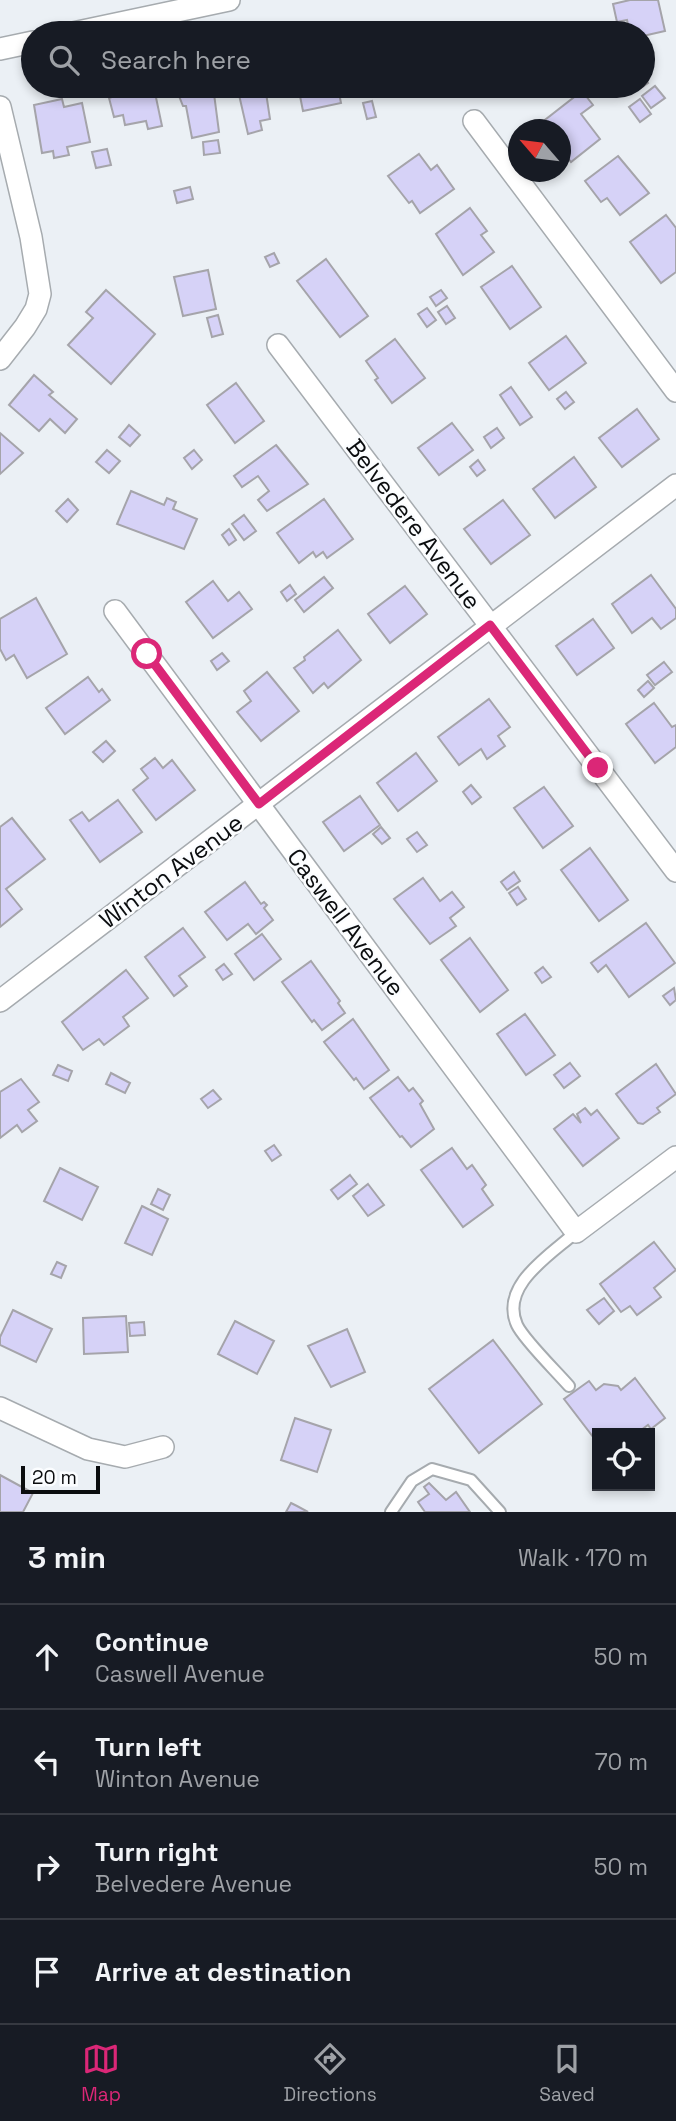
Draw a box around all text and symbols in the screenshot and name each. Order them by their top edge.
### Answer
search box [21,21,655,98]
icon: search [45,41,83,79]
text: Search here [101,43,251,77]
north arrow [508,119,571,182]
street label: Belvedere Avenue [340,433,488,615]
route start [131,638,162,669]
route end [582,752,613,783]
street label: Winton Avenue [93,807,249,935]
street label: Caswell Avenue [280,842,412,1002]
map controls [592,1428,655,1491]
button: locate [592,1428,655,1491]
scale bar [21,1463,100,1495]
text: 20 m [32,1465,77,1490]
text: 3 min [28,1538,106,1577]
text: Walk · 170 m [518,1543,648,1573]
text: Continue [95,1625,209,1659]
icon: ahead [28,1638,66,1676]
text: 50 m [594,1642,648,1672]
text: Caswell Avenue [95,1659,265,1689]
text: Turn left [95,1730,202,1764]
icon: left [28,1743,66,1781]
text: 70 m [595,1747,648,1777]
text: Winton Avenue [95,1764,260,1794]
text: Turn right [95,1835,219,1869]
icon: right [28,1848,66,1886]
text: 50 m [594,1852,648,1882]
text: Belvedere Avenue [95,1869,292,1899]
icon: arrive [28,1953,66,1991]
text: Arrive at destination [95,1955,352,1989]
tab: Map [81,2040,121,2107]
tab: Directions [284,2040,377,2107]
tab: Saved [539,2040,595,2107]

